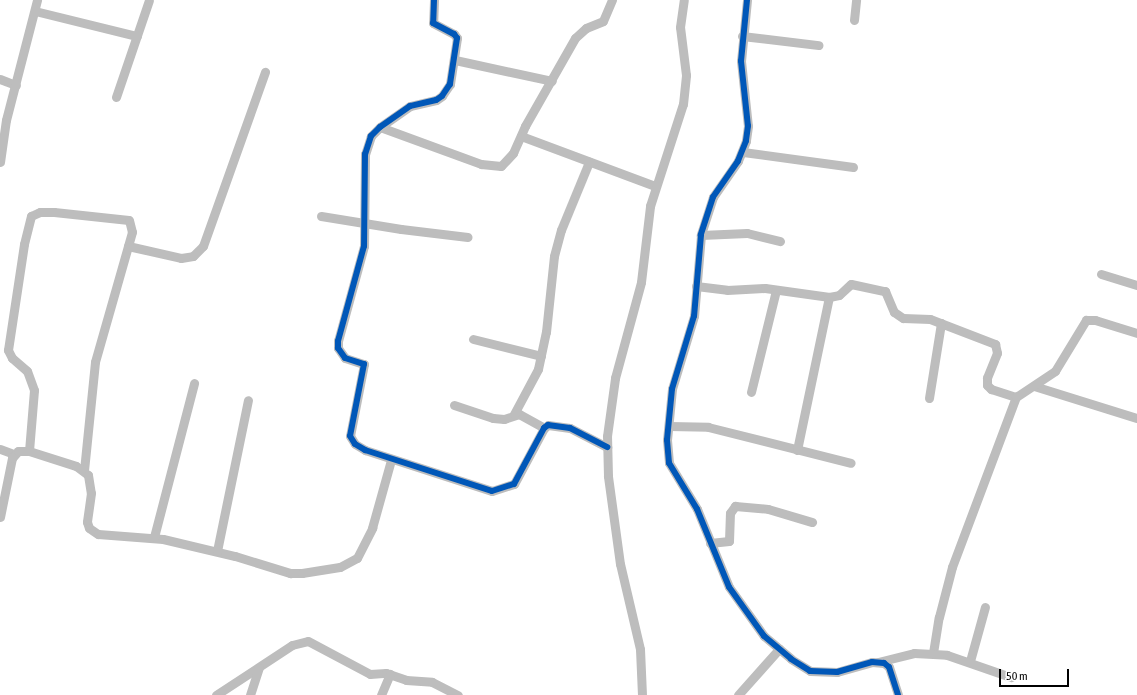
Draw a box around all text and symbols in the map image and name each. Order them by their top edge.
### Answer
scale bar [1001,661,1071,687]
text: 50 m [1006,669,1028,683]

